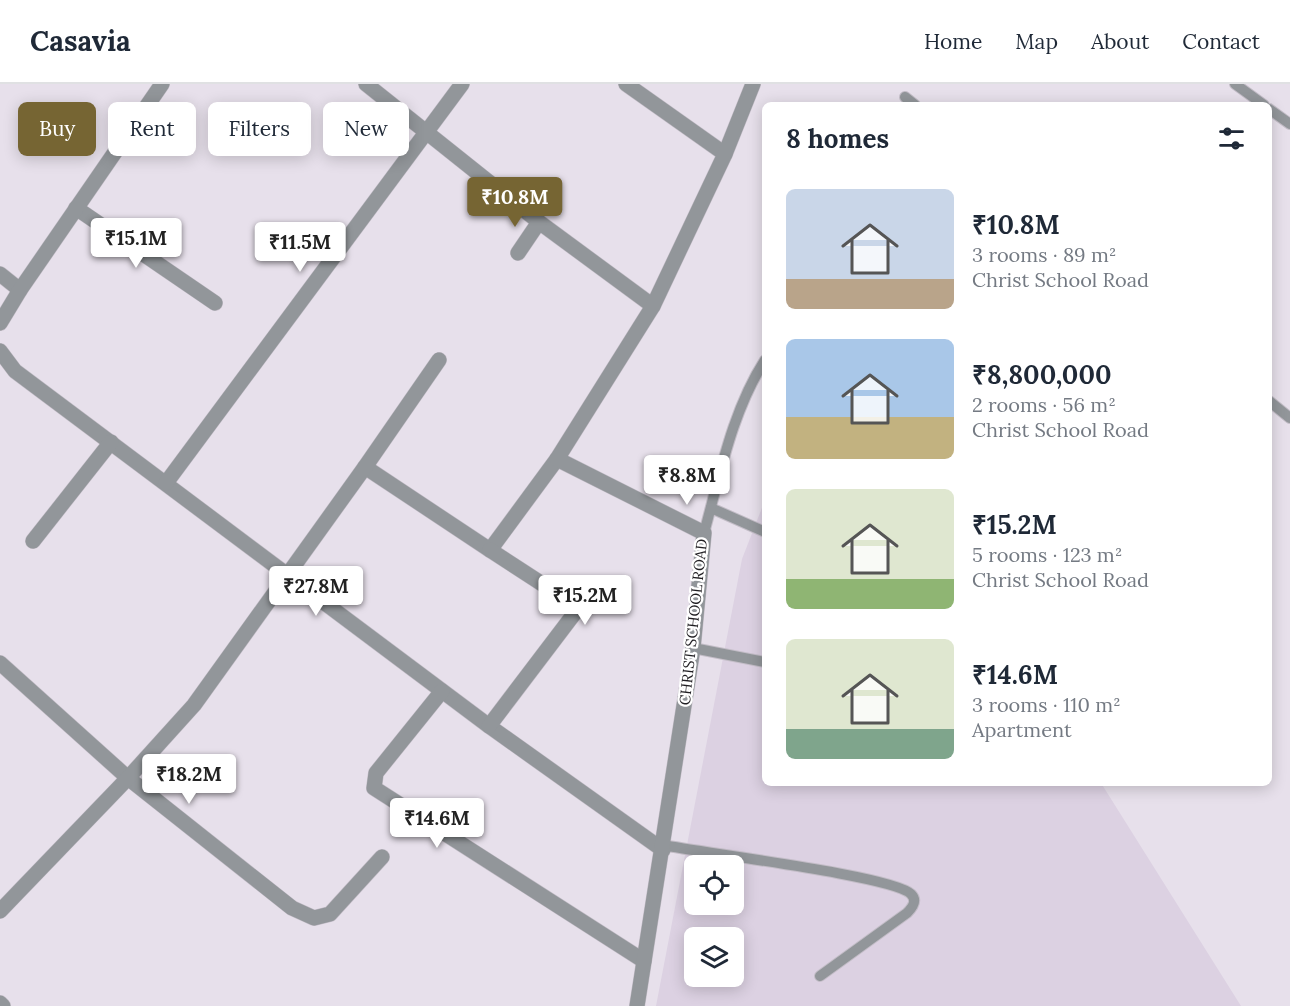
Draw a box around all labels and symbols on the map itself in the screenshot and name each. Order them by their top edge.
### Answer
pin: ₹10.8M [466,177,564,228]
pin: ₹15.1M [87,218,185,269]
pin: ₹11.5M [251,222,349,273]
pin: ₹8.8M [645,455,729,506]
street label: CHRIST SCHOOL ROAD [675,538,711,706]
pin: ₹27.8M [267,566,365,617]
pin: ₹15.2M [536,575,634,626]
pin: ₹18.2M [140,754,238,805]
pin: ₹14.6M [388,798,486,849]

